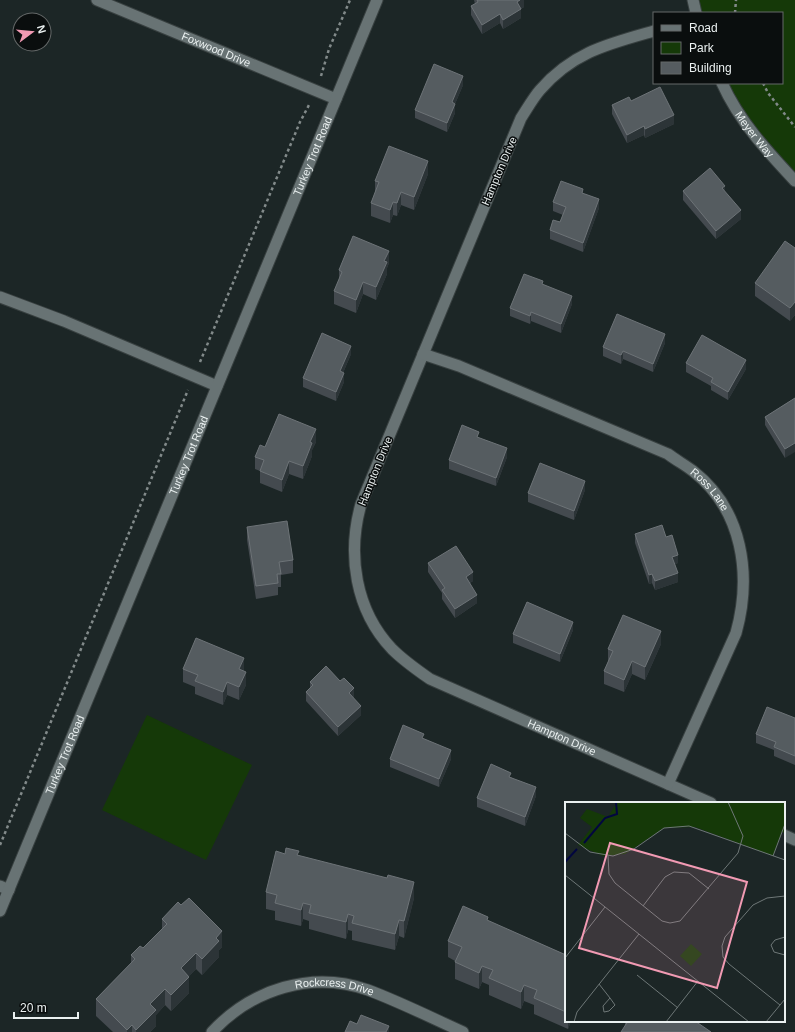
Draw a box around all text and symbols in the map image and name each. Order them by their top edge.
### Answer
north arrow [12,12,52,52]
legend [653,12,783,84]
text: Road [689,21,718,35]
text: N [35,24,48,35]
street label: Foxwood Drive [180,30,252,69]
text: Park [689,41,715,55]
text: Building [689,61,732,75]
street label: Meyer Way [733,109,777,160]
street label: Turkey Trot Road [291,115,334,197]
street label: Hampton Drive [479,135,519,207]
street label: Turkey Trot Road [167,414,210,497]
street label: Hampton Drive [356,435,394,507]
street label: Ross Lane [688,466,731,513]
street label: Turkey Trot Road [43,713,86,796]
street label: Hampton Drive [526,717,598,758]
inset map [565,802,785,1022]
street label: Rockcress Drive [294,976,376,998]
scale bar [14,994,78,1020]
text: 20 m [20,1001,47,1015]

